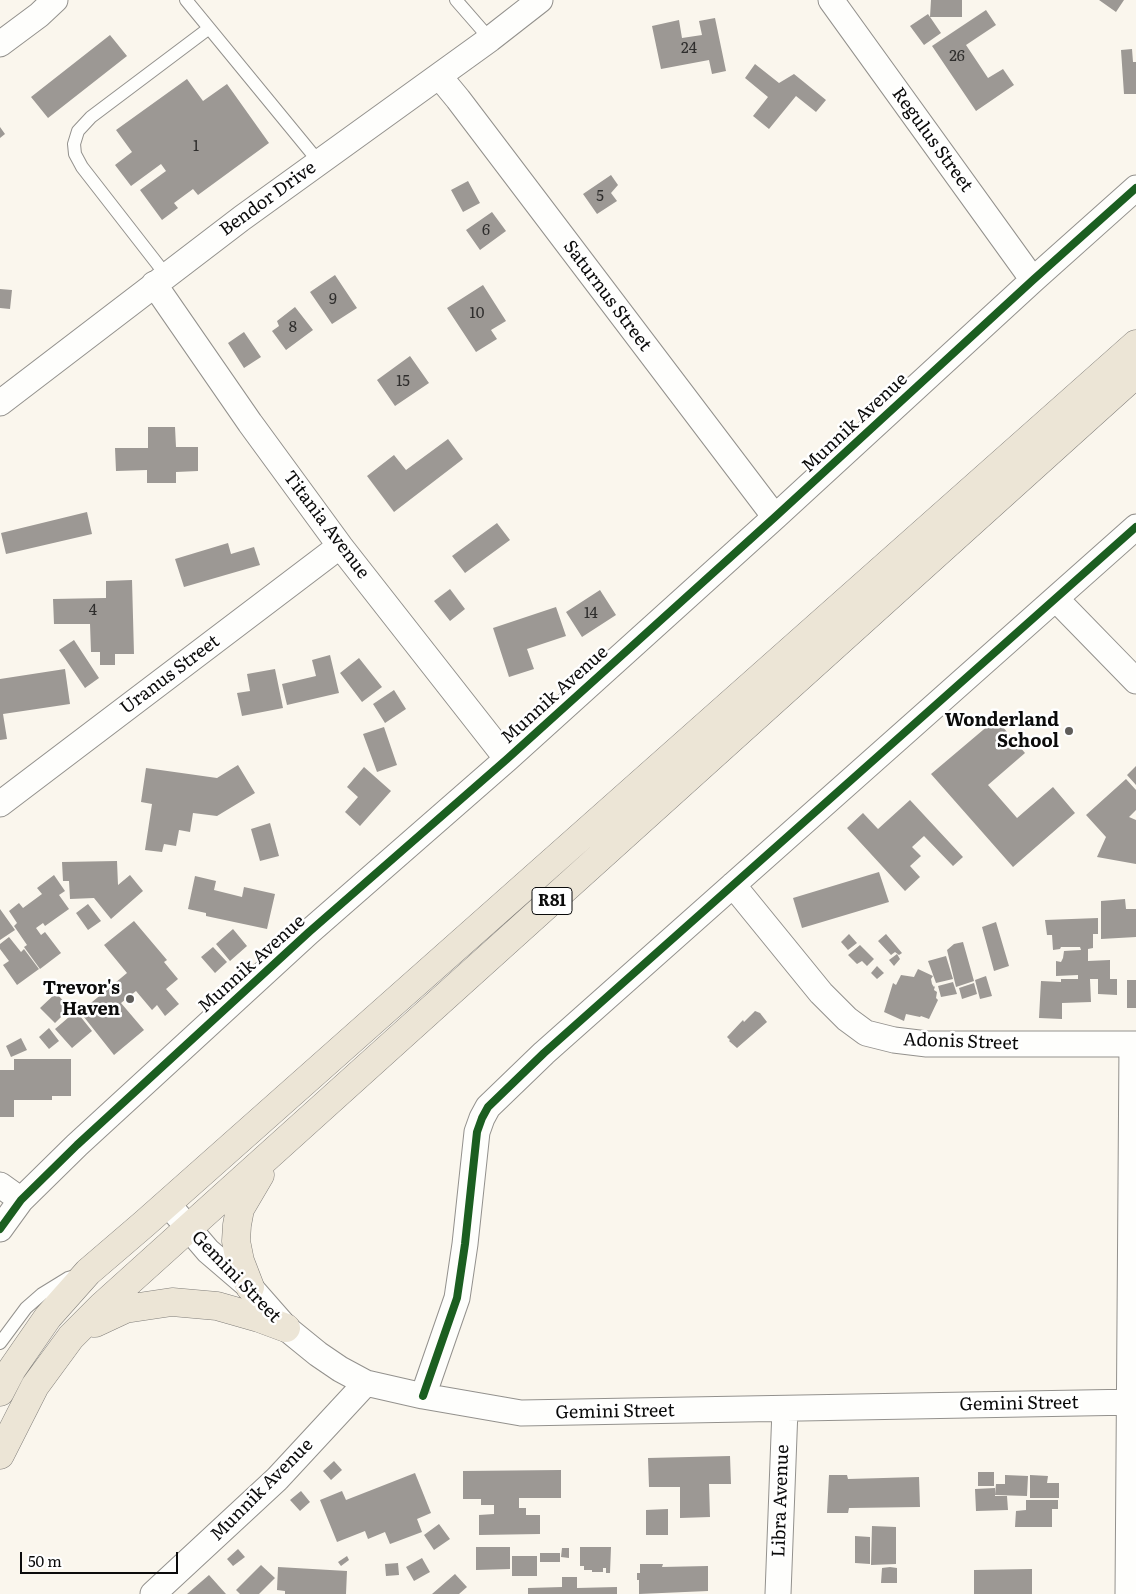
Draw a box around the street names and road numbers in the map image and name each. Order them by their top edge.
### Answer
street label: Regulus Street [887,84,977,196]
street label: Bendor Drive [216,157,320,241]
street label: Saturnus Street [558,236,656,356]
street label: Munnik Avenue [798,369,912,477]
street label: Titania Avenue [278,467,374,583]
street label: Uranus Street [116,631,224,719]
street label: Munnik Avenue [497,641,613,749]
road number: R81 [532,888,572,914]
street label: Munnik Avenue [194,910,310,1018]
street label: Adonis Street [903,1029,1019,1055]
street label: Gemini Street [187,1227,285,1327]
street label: Gemini Street [959,1392,1079,1416]
street label: Gemini Street [555,1400,675,1424]
street label: Munnik Avenue [206,1434,318,1546]
street label: Libra Avenue [768,1444,794,1558]

